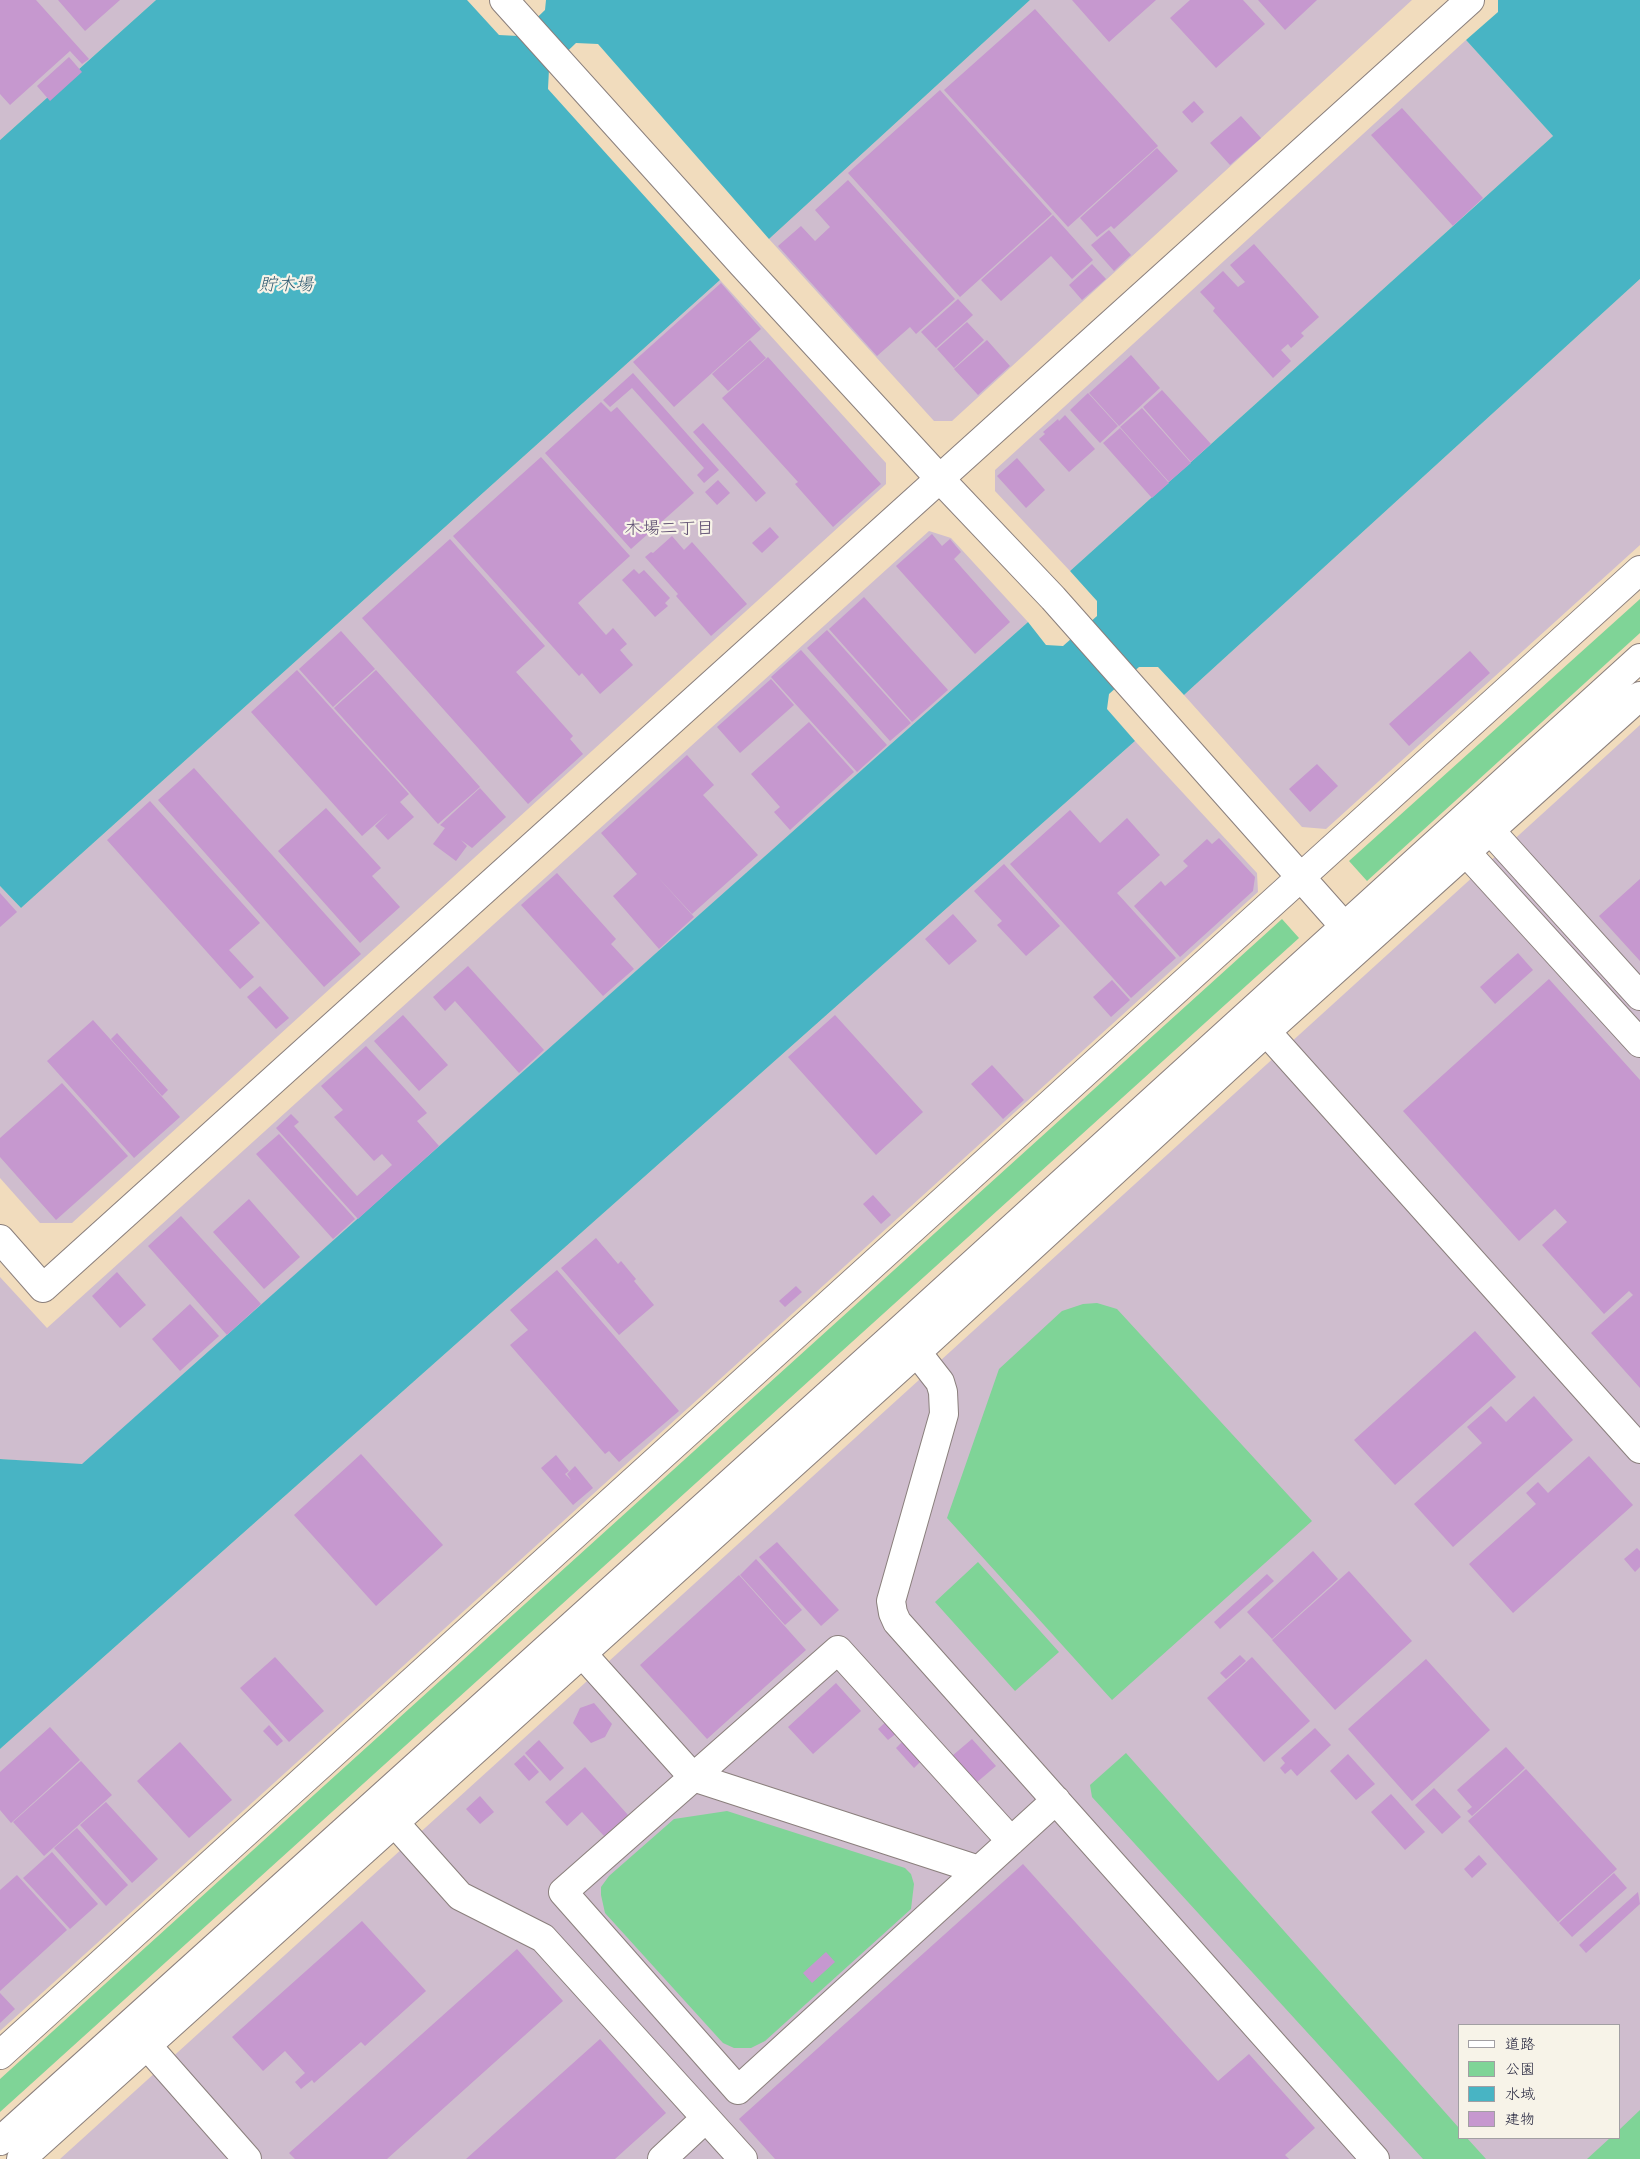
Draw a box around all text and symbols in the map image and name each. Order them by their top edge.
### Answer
water label: 貯木場 [259,275,313,297]
district label: 木場二丁目 [624,519,714,541]
legend [1458,2024,1620,2139]
text: 道路 [1505,2034,1535,2055]
text: 公園 [1505,2059,1535,2080]
text: 水域 [1505,2084,1535,2105]
text: 建物 [1505,2109,1535,2130]

